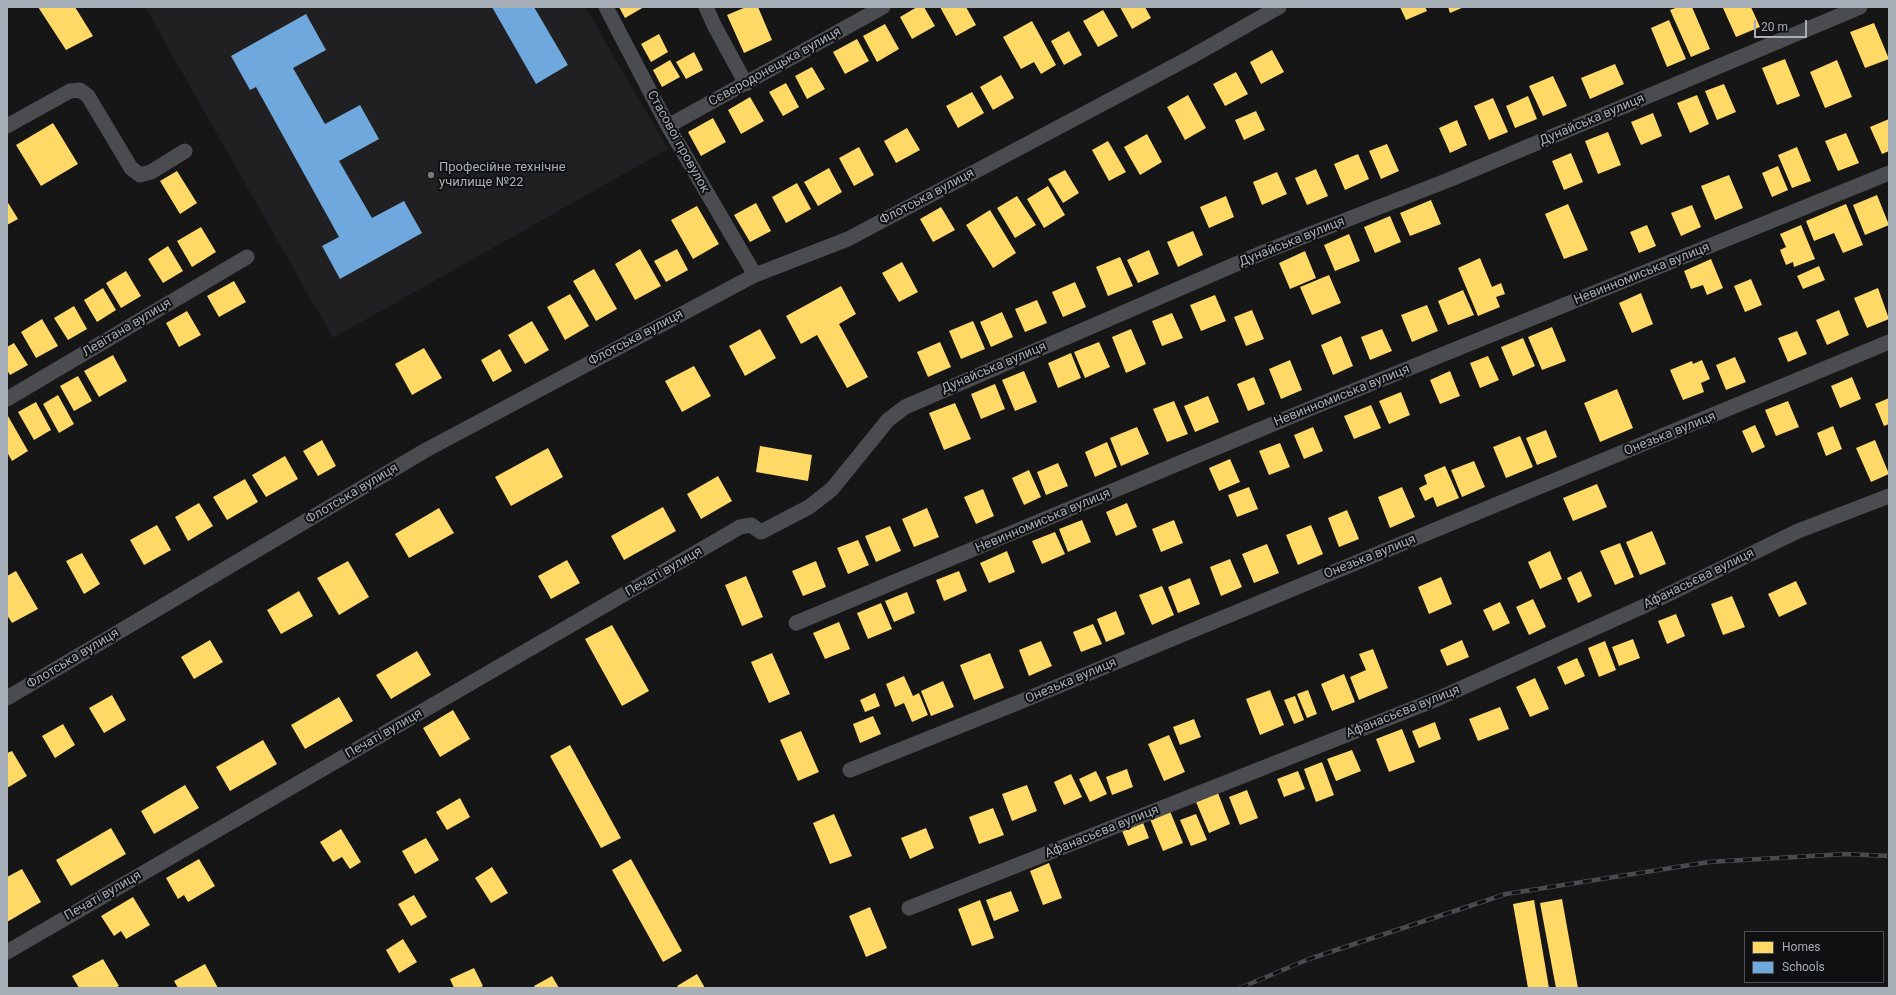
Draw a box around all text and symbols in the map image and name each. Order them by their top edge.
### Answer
scale bar [1756,12,1809,38]
text: 20 m [1761,20,1788,34]
street label: Сєвєродонецька вулиця [706,24,844,110]
street label: Стасової провулок [643,88,713,196]
street label: Дунайська вулиця [1537,91,1647,149]
place label: Професійне технічне училище №22 [439,160,566,191]
street label: Флотська вулиця [877,165,977,229]
marker: Професійне технічне училище №22 [426,170,436,180]
street label: Дунайська вулиця [1237,214,1347,270]
street label: Невинномиська вулиця [1572,240,1712,308]
street label: Левітана вулиця [80,295,174,361]
street label: Флотська вулиця [586,306,686,370]
street label: Дунайська вулиця [939,339,1049,397]
street label: Невинномиська вулиця [1272,362,1412,430]
street label: Онезька вулиця [1622,409,1718,459]
street label: Флотська вулиця [303,460,401,528]
street label: Невинномиська вулиця [973,485,1113,557]
street label: Онезька вулиця [1322,532,1418,582]
street label: Печаті вулиця [623,544,705,600]
street label: Афанасьєва вулиця [1641,545,1757,613]
street label: Флотська вулиця [24,625,122,693]
street label: Онезька вулиця [1023,655,1119,707]
street label: Афанасьєва вулиця [1344,682,1462,742]
street label: Печаті вулиця [343,706,425,762]
street label: Афанасьєва вулиця [1043,802,1161,862]
street label: Печаті вулиця [62,868,144,924]
legend [1744,931,1884,983]
text: Homes [1782,940,1820,954]
text: Schools [1782,960,1825,974]

